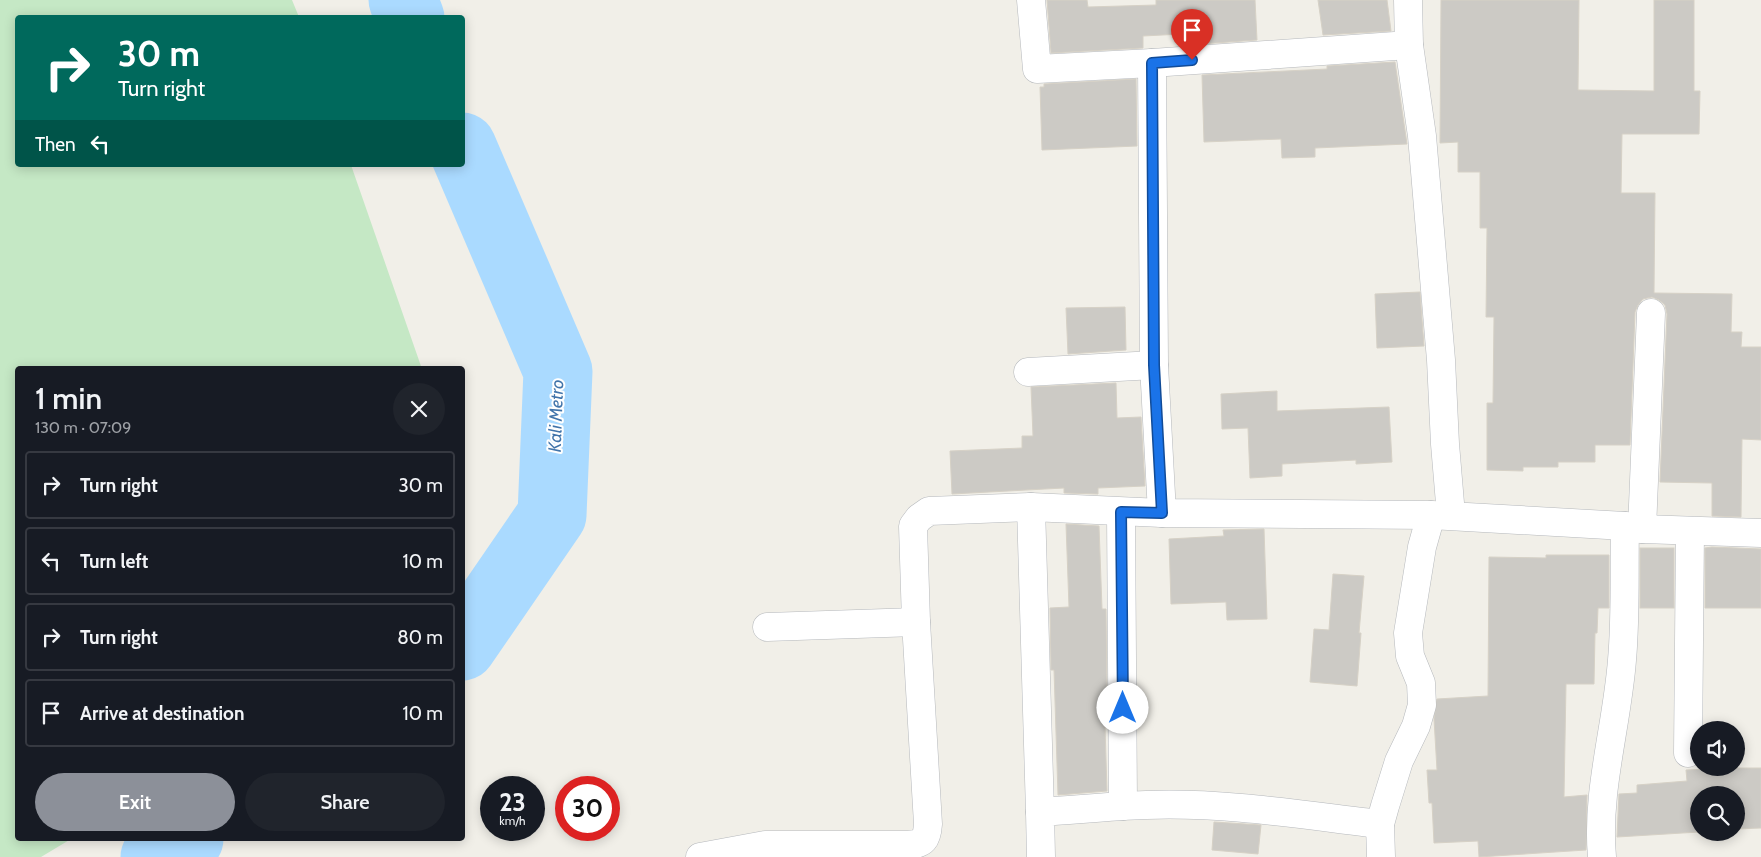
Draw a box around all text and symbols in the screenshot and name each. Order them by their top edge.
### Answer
pin [1171,9,1213,60]
icon: arrive [1178,16,1206,44]
text: 30 m [118,32,200,75]
icon: right [35,35,100,100]
text: Turn right [118,75,205,102]
icon: left [86,130,114,158]
text: Then [35,133,76,156]
water label: Kali Metro [544,379,568,453]
text: 1 min [35,380,102,417]
button: close [393,383,445,435]
text: 130 m · 07:09 [35,418,131,437]
icon: right [37,471,65,499]
text: Turn right [80,474,158,497]
text: 30 m [399,474,443,497]
icon: left [37,547,65,575]
text: Turn left [80,550,148,573]
text: 10 m [403,550,443,573]
icon: right [37,623,65,651]
text: Turn right [80,626,158,649]
text: 80 m [397,626,443,649]
position arrow [1096,681,1148,733]
icon: arrive [37,699,65,727]
text: Arrive at destination [80,702,244,725]
text: 10 m [403,702,443,725]
map controls [1690,721,1745,841]
button: sound [1690,721,1745,776]
button: Exit [35,773,235,831]
button: Share [245,773,445,831]
speed limit sign: 30 [555,776,620,841]
button: search [1690,786,1745,841]
text: 23 [499,787,526,817]
text: km/h [499,813,526,828]

